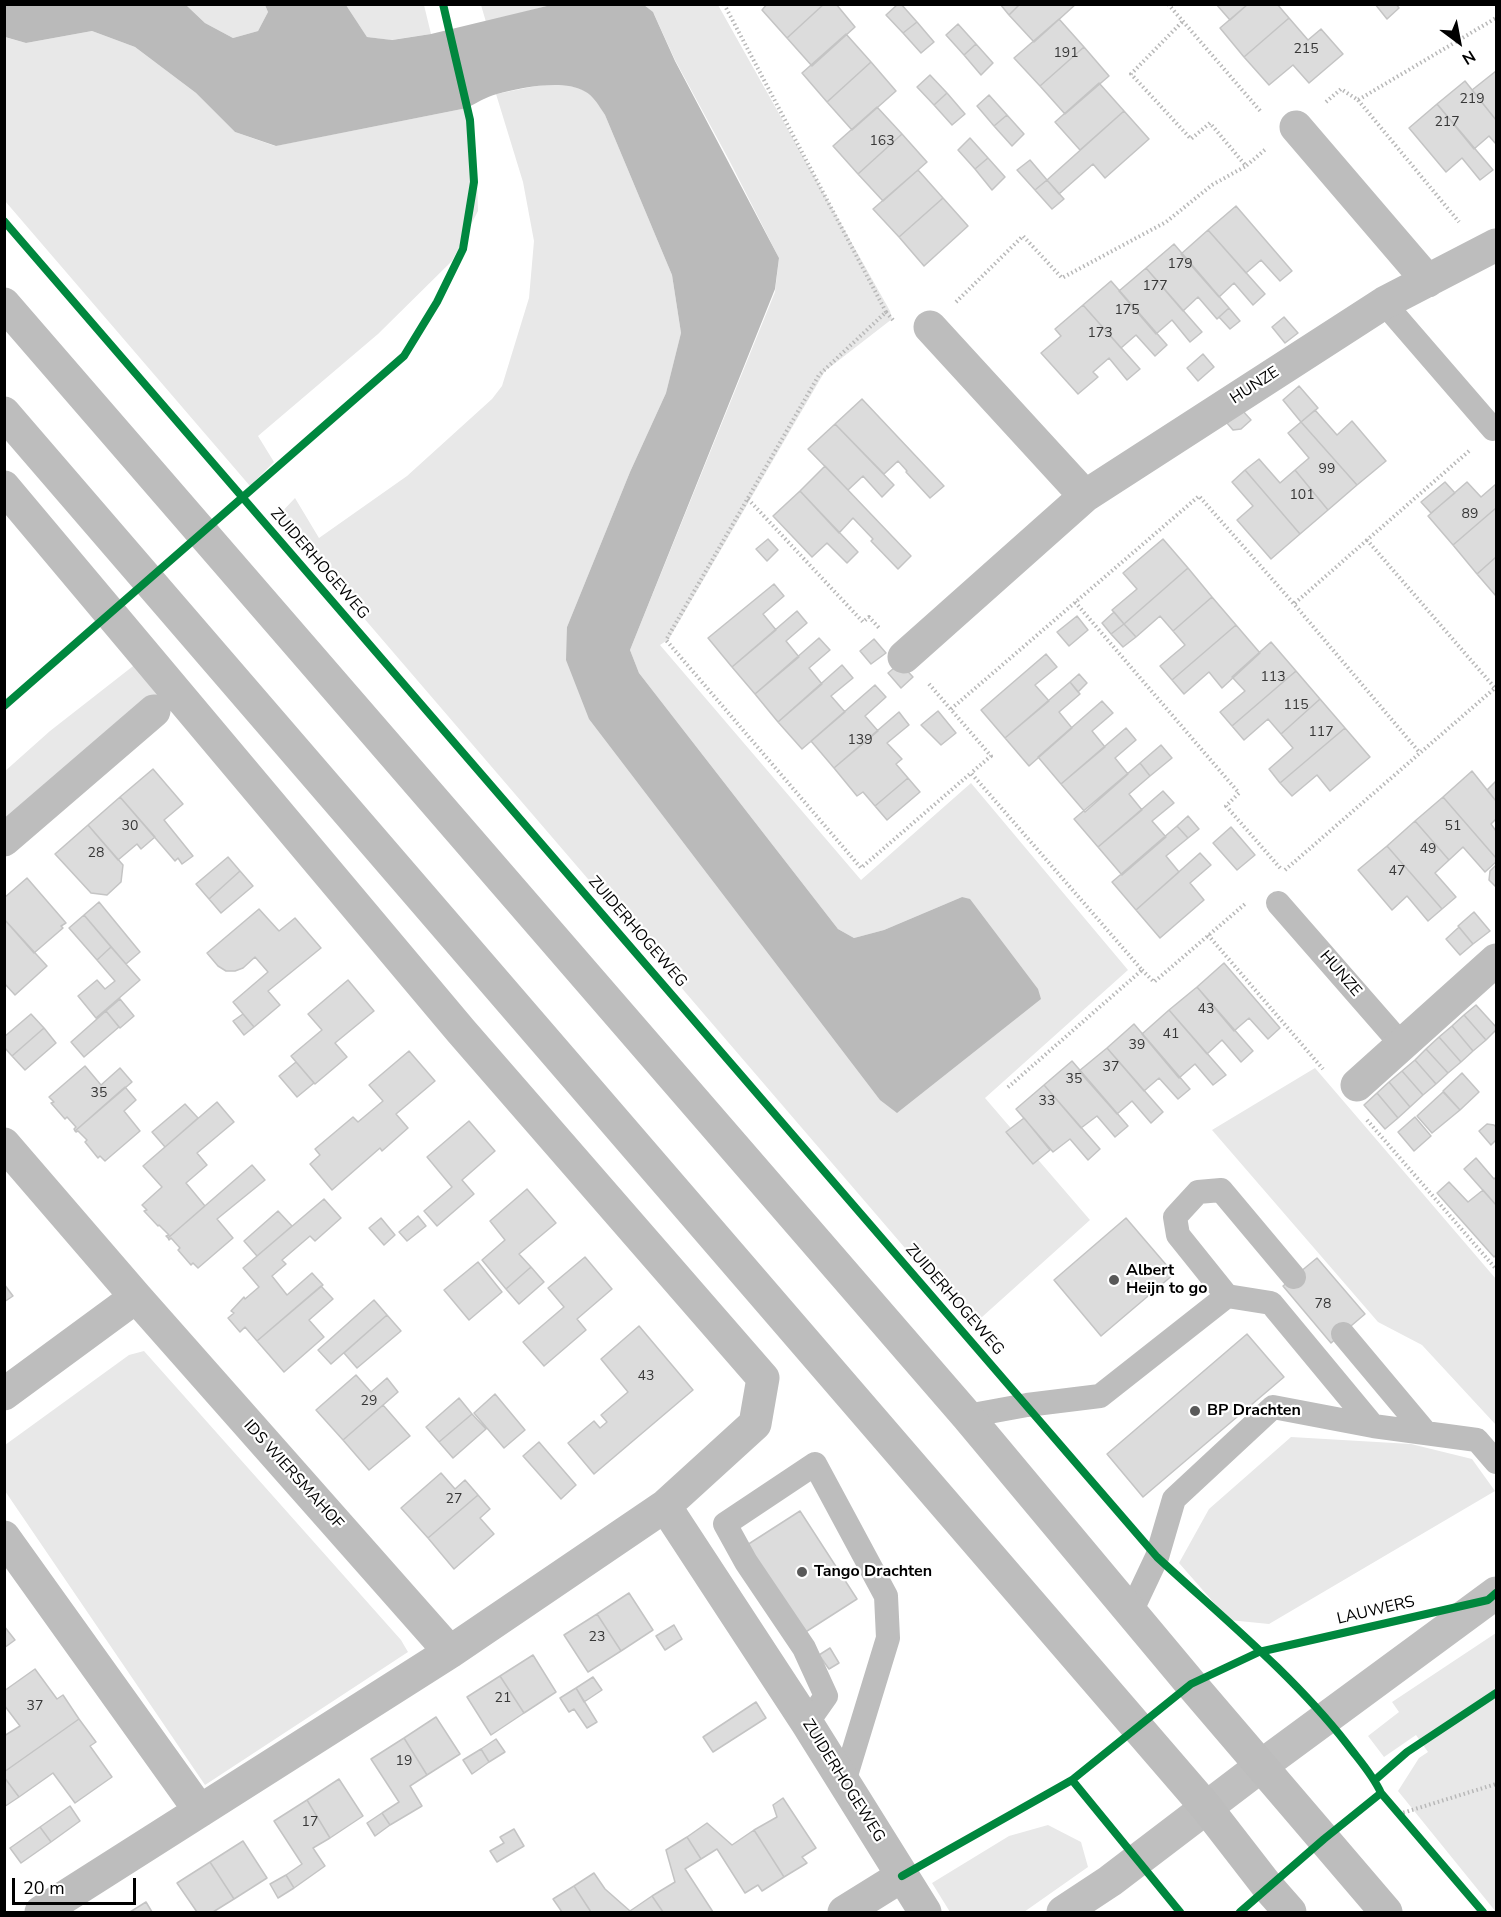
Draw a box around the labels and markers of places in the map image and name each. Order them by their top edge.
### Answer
place label: Albert Heijn to go [1126,1261,1207,1299]
marker: Albert Heijn to go [1107,1273,1121,1287]
place label: BP Drachten [1207,1401,1301,1421]
marker: BP Drachten [1188,1404,1202,1418]
place label: Tango Drachten [814,1562,932,1582]
marker: Tango Drachten [795,1565,809,1579]

